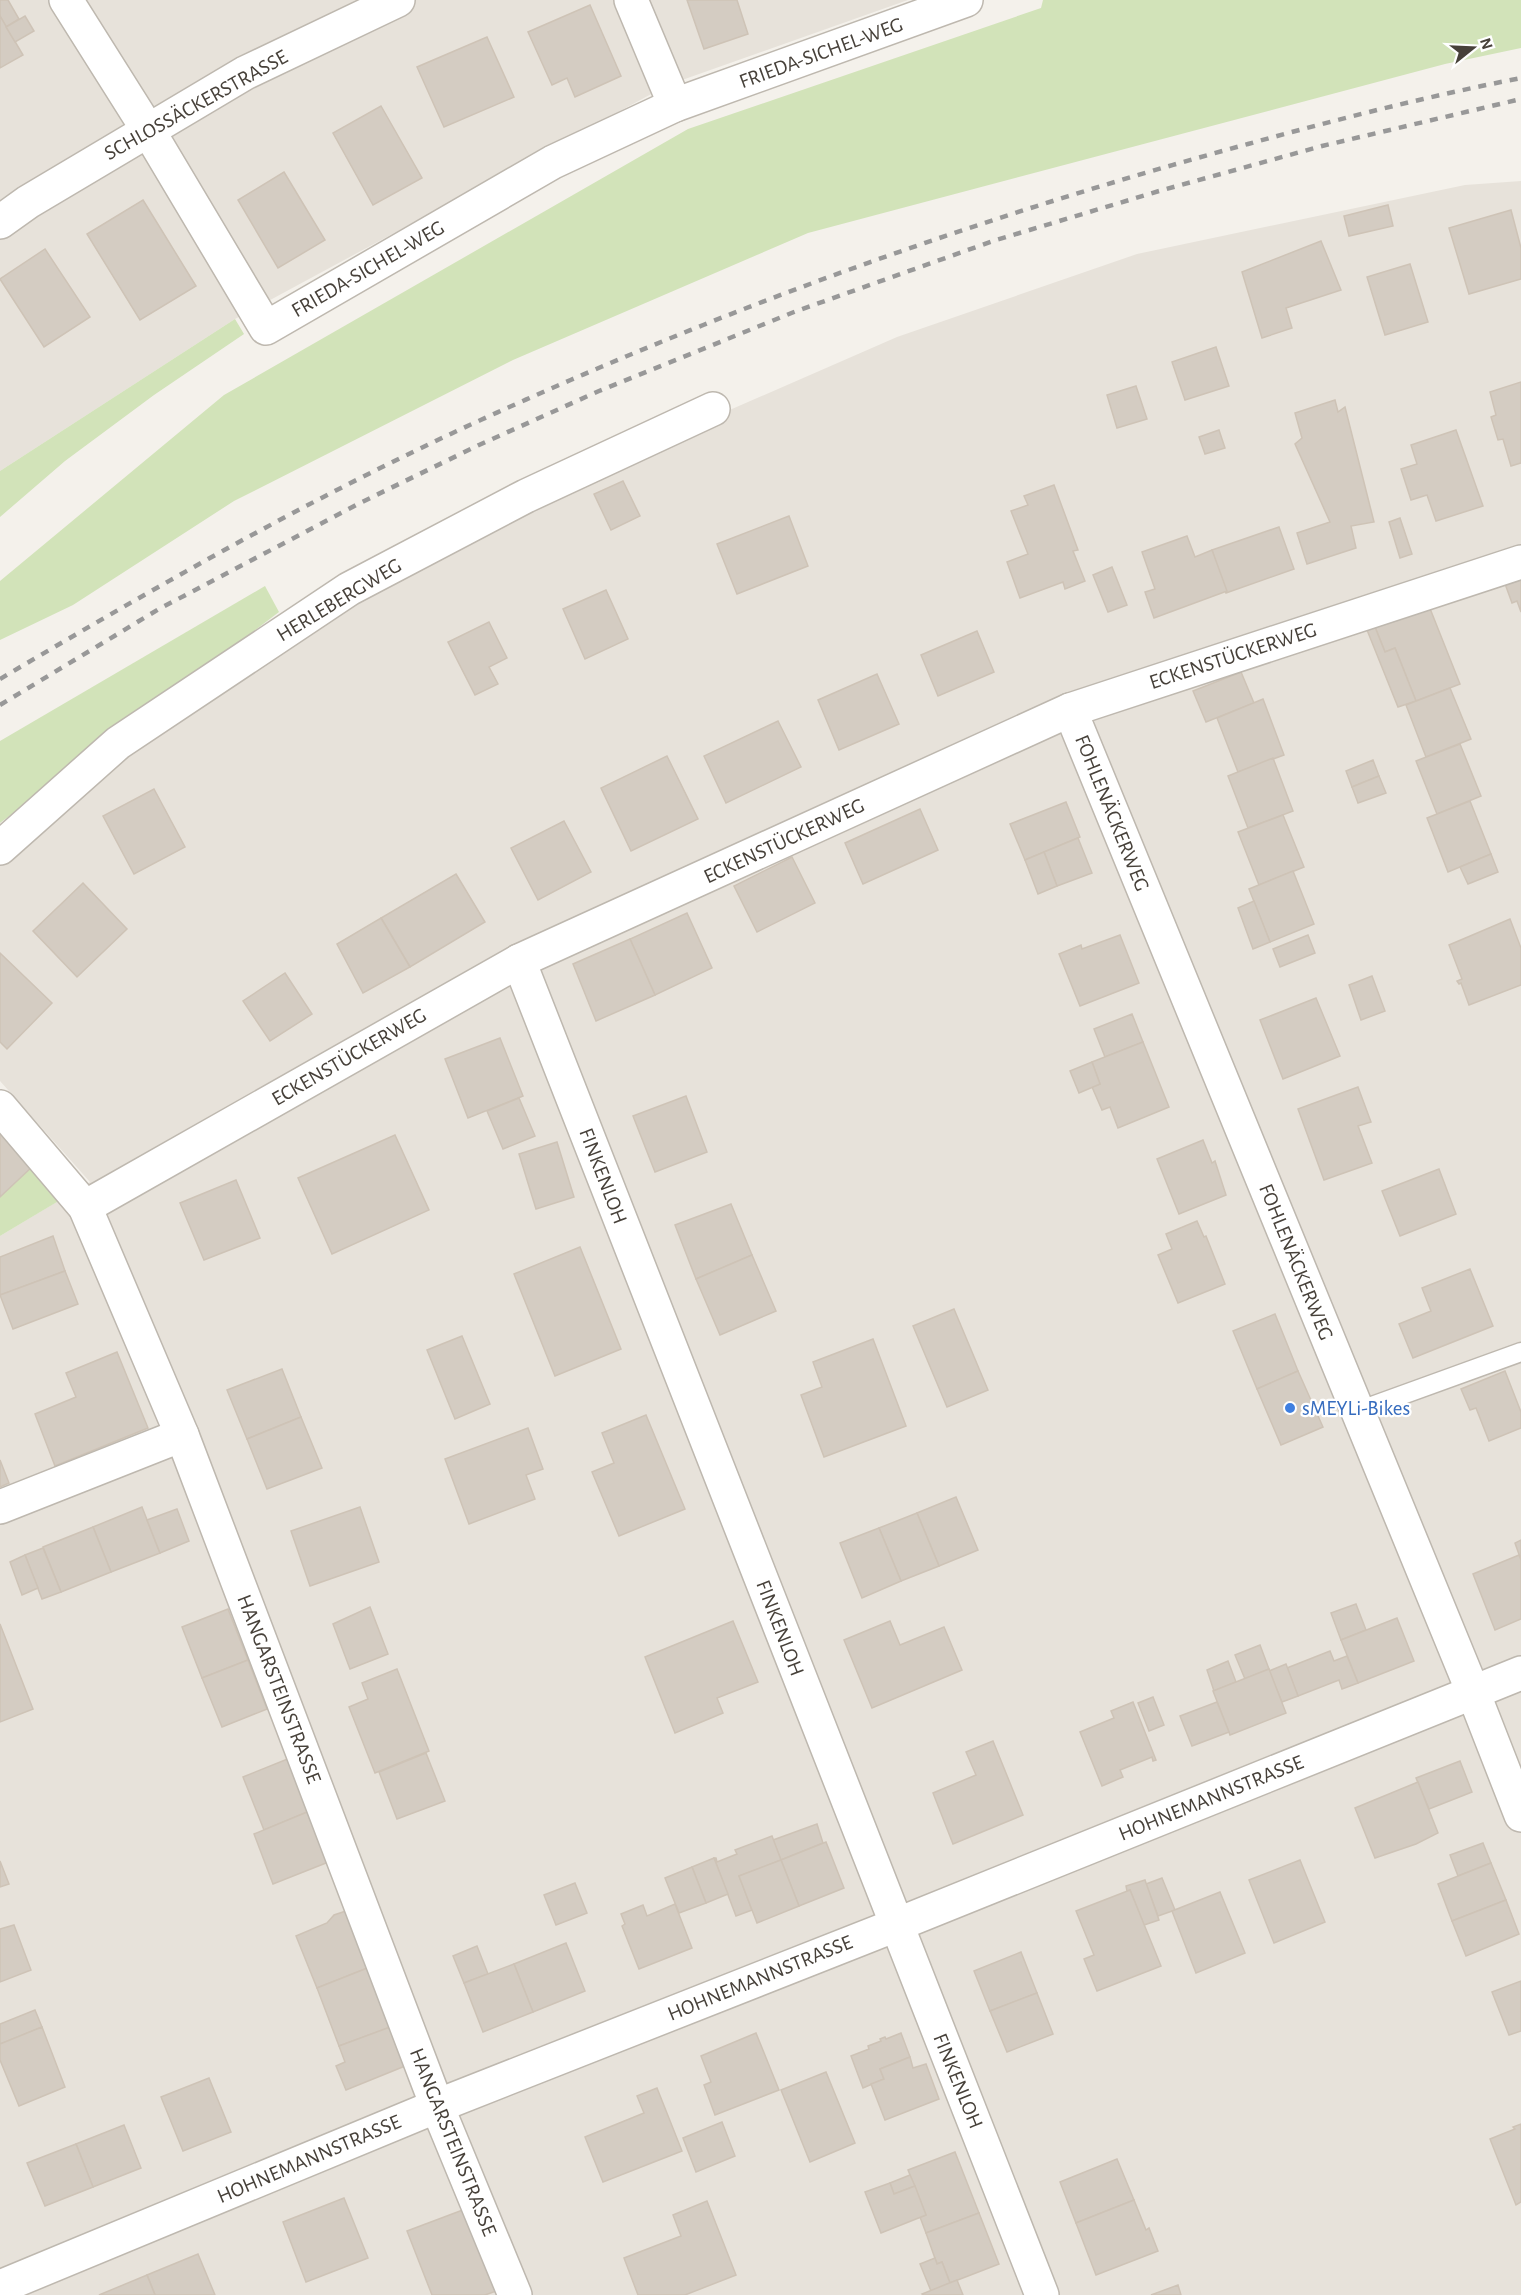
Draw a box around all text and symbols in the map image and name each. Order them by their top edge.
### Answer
street label: FRIEDA-SICHEL-WEG [736,14,906,92]
north arrow [1443,18,1503,78]
text: N [1477,36,1496,51]
street label: SCHLOSSÄCKERSTRASSE [100,45,291,164]
street label: FRIEDA-SICHEL-WEG [288,217,448,321]
street label: HERLEBERGWEG [273,555,405,645]
street label: ECKENSTÜCKERWEG [1146,618,1319,693]
street label: FOHLENÄCKERWEG [1071,731,1154,894]
street label: ECKENSTÜCKERWEG [700,794,868,887]
street label: ECKENSTÜCKERWEG [268,1003,430,1110]
street label: FINKENLOH [575,1125,631,1227]
street label: FOHLENÄCKERWEG [1255,1180,1338,1343]
place label: sMEYLi-Bikes [1302,1398,1410,1419]
marker: sMEYLi-Bikes [1283,1401,1297,1415]
street label: FINKENLOH [752,1577,808,1679]
street label: HANGARSTEINSTRASSE [233,1592,325,1786]
street label: HOHNEMANNSTRASSE [1116,1751,1306,1845]
street label: HOHNEMANNSTRASSE [665,1931,855,2025]
street label: FINKENLOH [929,2030,987,2132]
street label: HANGARSTEINSTRASSE [406,2045,500,2239]
street label: HOHNEMANNSTRASSE [214,2111,404,2207]

